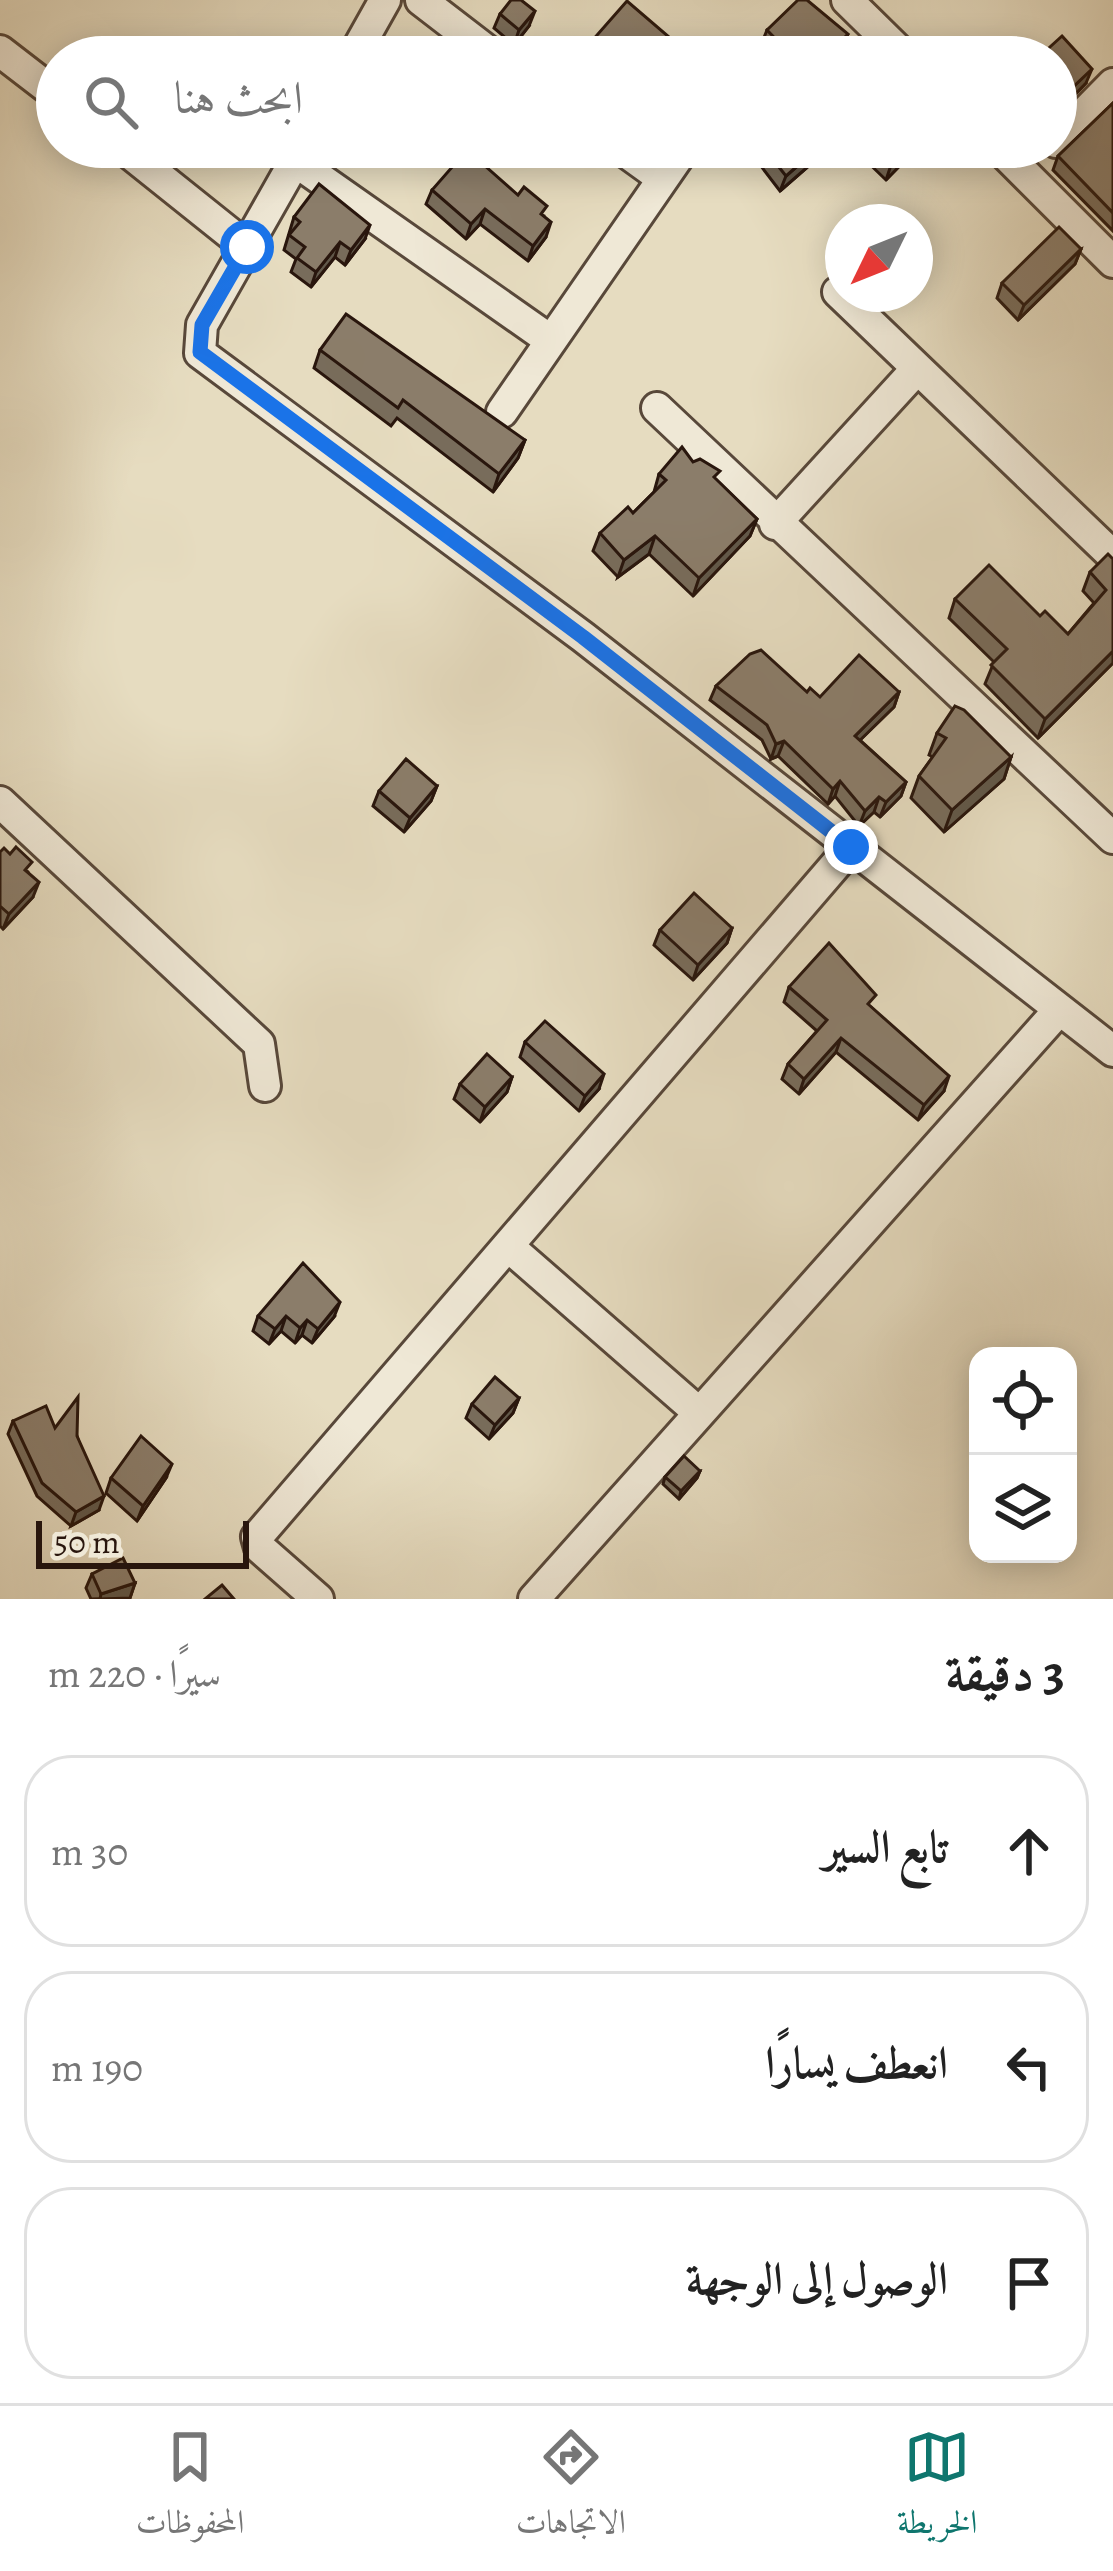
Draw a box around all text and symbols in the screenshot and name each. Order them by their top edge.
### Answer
search box [36,36,1077,168]
text: ابحث هنا [174,67,303,129]
icon: search [78,69,144,135]
north arrow [825,204,933,312]
route start [220,220,274,274]
route end [824,820,878,874]
map controls [969,1347,1077,1563]
button: locate [969,1347,1077,1455]
button: layers [969,1455,1077,1563]
scale bar [36,1515,249,1568]
text: 50 m [54,1519,120,1564]
text: 3 دقيقة [945,1638,1065,1708]
text: سيرًا · 220 m [48,1647,221,1700]
text: تابع السير [823,1816,948,1878]
icon: ahead [996,1818,1062,1884]
text: 30 m [51,1825,128,1878]
text: انعطف يسارًا [765,2032,948,2094]
icon: left [996,2034,1062,2100]
text: 190 m [51,2041,143,2094]
text: الوصول إلى الوجهة [686,2248,948,2310]
icon: arrive [996,2250,1062,2316]
tab: المحفوظات [136,2424,244,2554]
tab: الاتجاهات [516,2424,626,2554]
tab: الخريطة [897,2424,977,2554]

